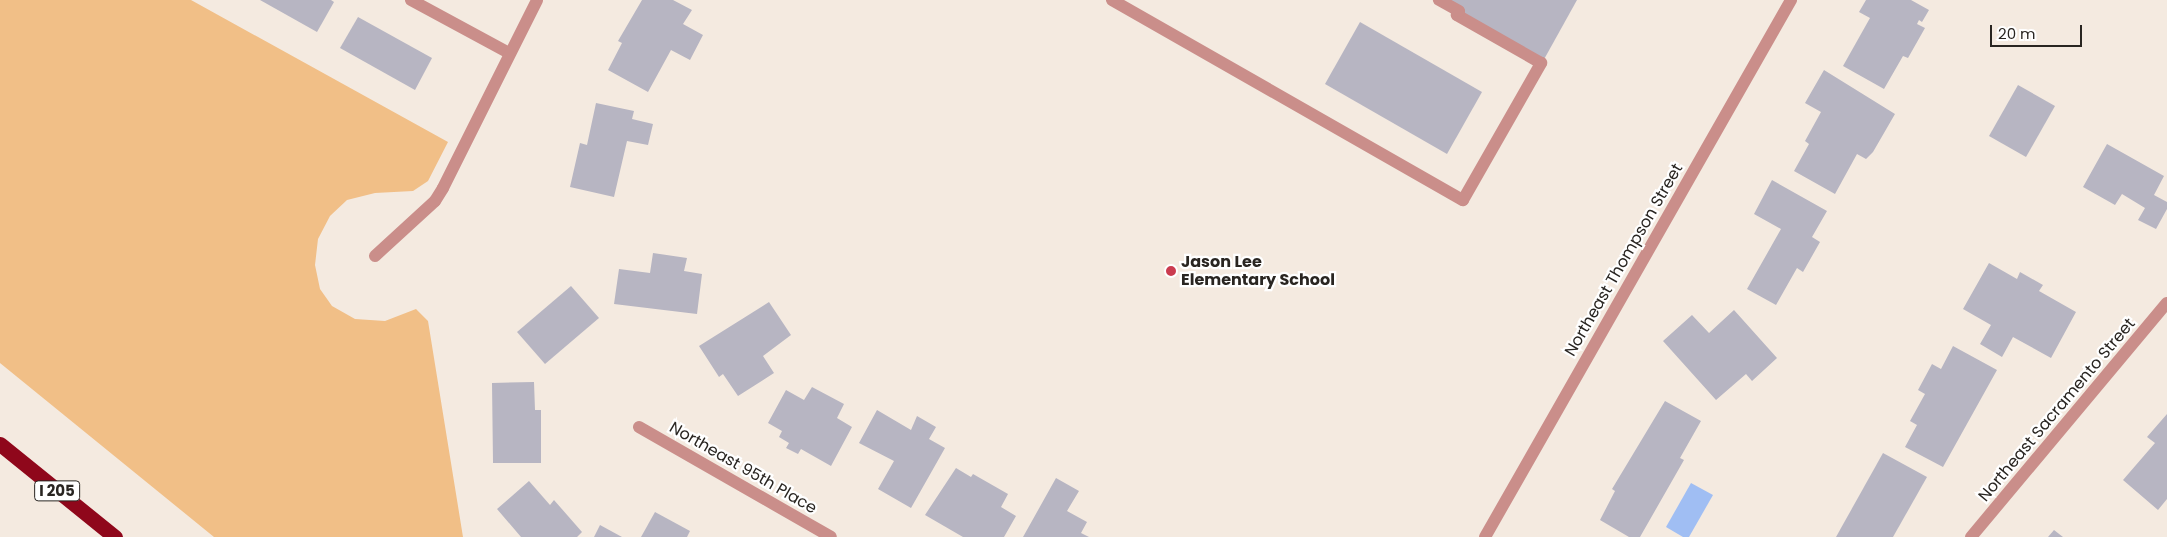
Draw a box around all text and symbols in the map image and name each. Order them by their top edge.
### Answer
scale bar [1992,15,2084,47]
text: 20 m [1998,23,2036,44]
street label: Northeast Thompson Street [1561,160,1687,360]
place label: Jason Lee Elementary School [1181,252,1335,290]
marker: Jason Lee Elementary School [1165,265,1177,277]
street label: Northeast Sacramento Street [1975,314,2139,506]
street label: Northeast 95th Place [666,418,820,518]
road number: I 205 [33,478,81,504]

